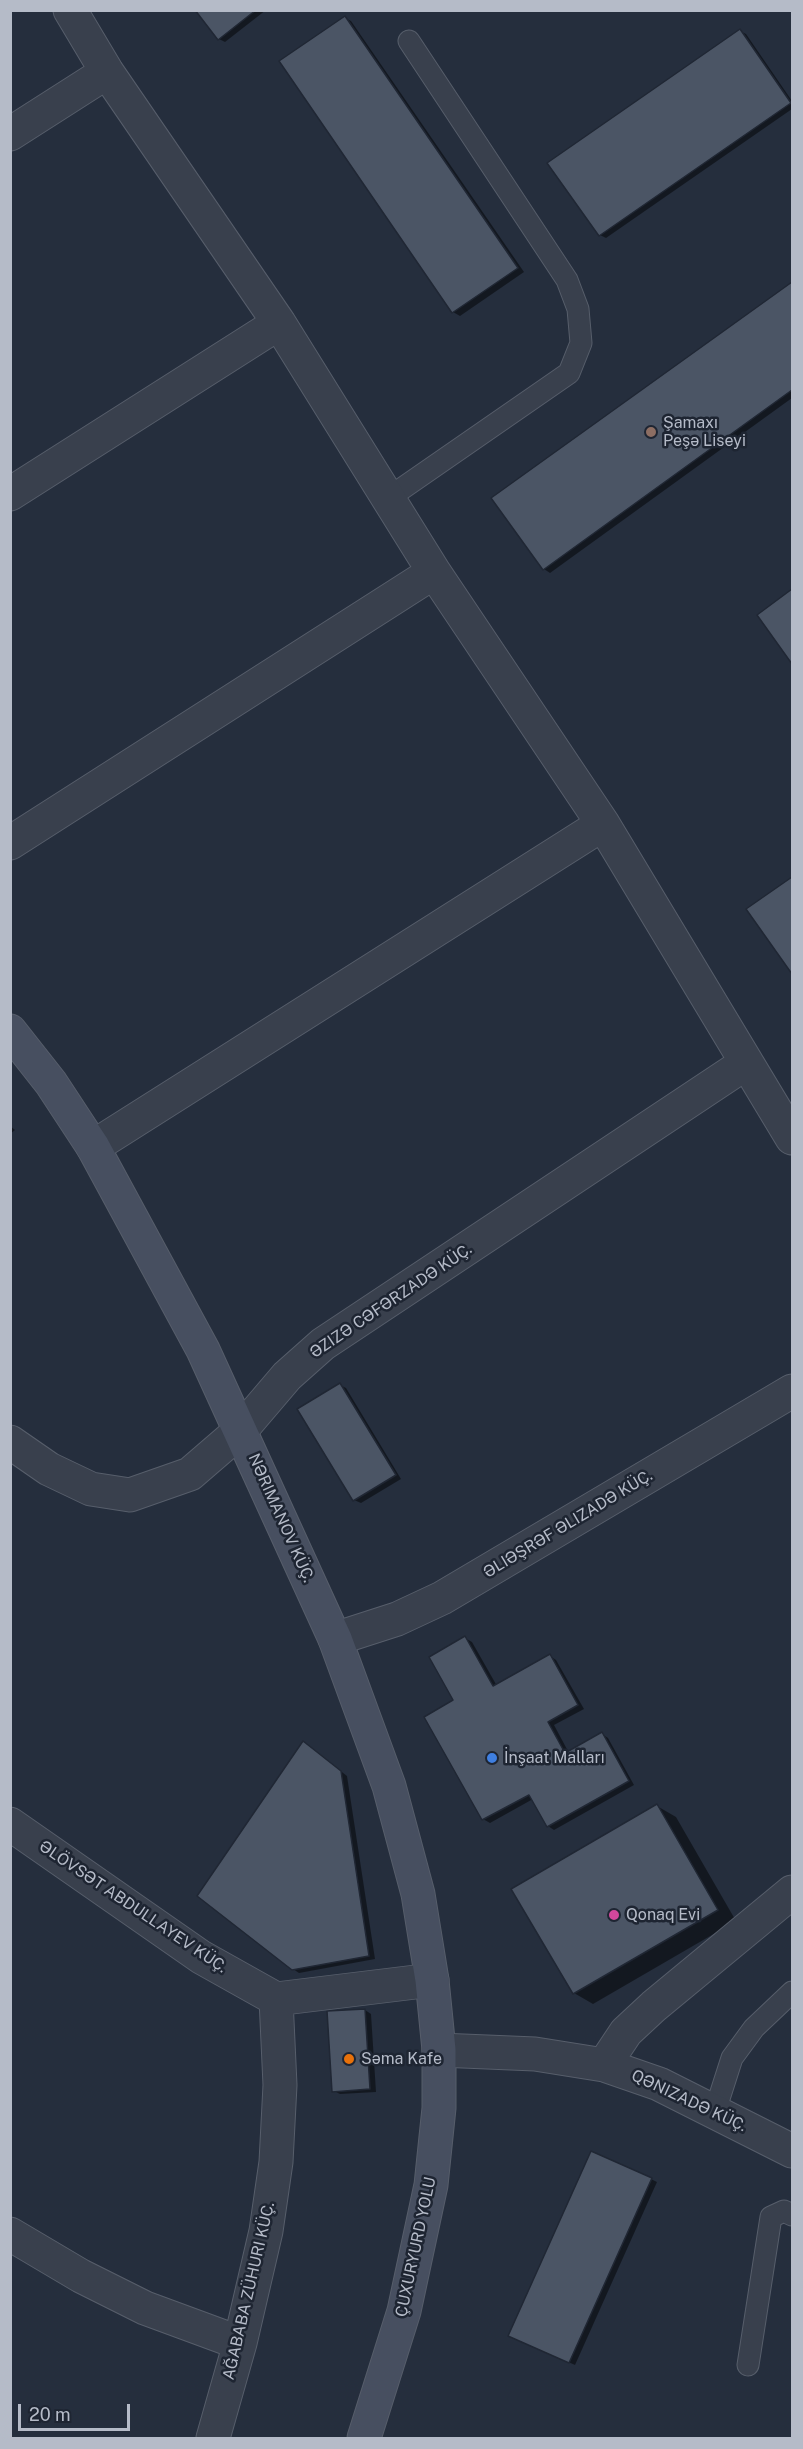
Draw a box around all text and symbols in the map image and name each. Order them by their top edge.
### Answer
place label: Şamaxı Peşə Liseyi [663,413,746,451]
marker: Şamaxı Peşə Liseyi [644,425,658,439]
street label: ƏZIZƏ CƏFƏRZADƏ KÜÇ. [306,1240,476,1362]
street label: NƏRIMANOV KÜÇ. [244,1451,318,1585]
street label: ƏLIƏŞRƏF ƏLIZADƏ KÜÇ. [480,1466,656,1582]
place label: İnşaat Malları [504,1748,605,1768]
marker: İnşaat Malları [485,1751,499,1765]
street label: ƏLÖVSƏT ABDULLAYEV KÜÇ. [35,1837,231,1977]
place label: Qonaq Evi [626,1905,700,1925]
marker: Qonaq Evi [607,1908,621,1922]
place label: Səma Kafe [361,2049,442,2069]
marker: Səma Kafe [342,2052,356,2066]
street label: QƏNIZADƏ KÜÇ. [628,2066,750,2136]
street label: ÇUXURYURD YOLU [392,2175,440,2319]
street label: AĞABABA ZÜHURI KÜÇ. [219,2200,279,2382]
scale bar [21,2392,134,2430]
text: 20 m [29,2404,71,2425]

